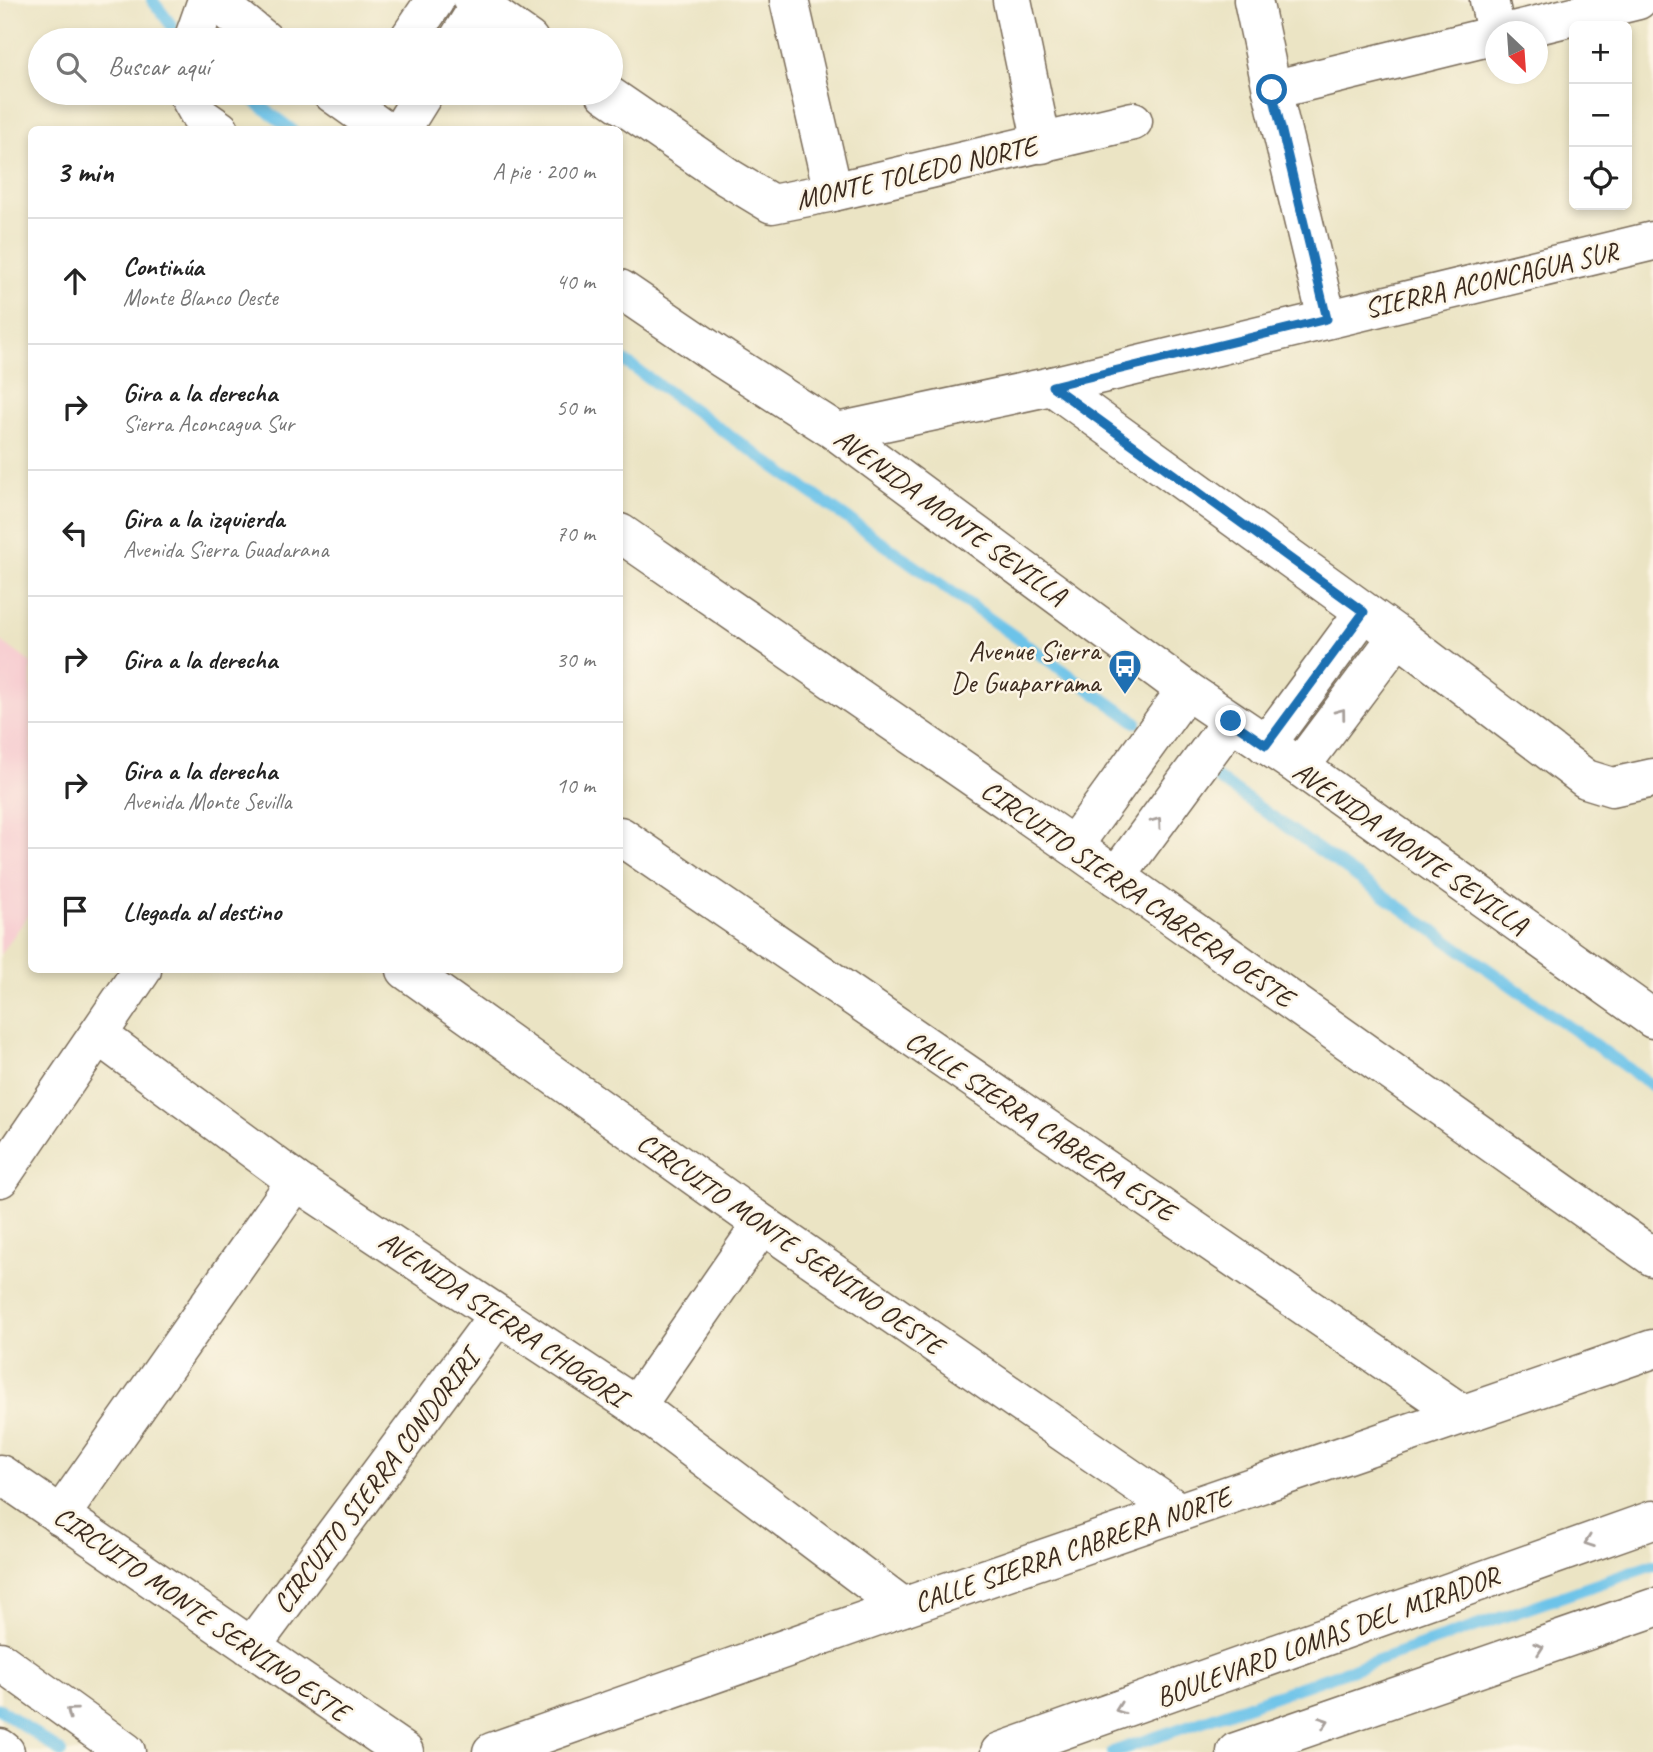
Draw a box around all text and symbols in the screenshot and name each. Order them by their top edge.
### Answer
north arrow [1485,21,1548,84]
map controls [1569,21,1632,210]
button: + [1569,21,1632,84]
search box [28,28,623,105]
icon: search [52,48,90,86]
text: Buscar aquí [108,50,210,83]
route start [1256,74,1287,105]
button: − [1569,84,1632,147]
street label: MONTE TOLEDO NORTE [792,127,1043,217]
button: locate [1569,147,1632,210]
text: 3 min [56,153,113,191]
text: A pie · 200 m [492,157,595,186]
street label: SIERRA ACONCAGUA SUR [1361,233,1623,326]
text: Continúa [123,250,204,283]
icon: ahead [56,262,94,300]
text: 40 m [556,267,595,296]
text: Monte Blanco Oeste [123,283,278,312]
text: Gira a la derecha [123,376,277,409]
icon: right [56,388,94,426]
text: 50 m [556,393,595,422]
text: Sierra Aconcagua Sur [123,409,294,438]
street label: AVENIDA MONTE SEVILLA [828,420,1075,613]
text: Gira a la izquierda [123,502,284,535]
icon: left [56,514,94,552]
text: 70 m [556,519,595,548]
text: Avenida Sierra Guadarana [123,535,328,564]
place label: Avenue Sierra De Guaparrama [951,633,1103,700]
icon: right [56,640,94,678]
text: Gira a la derecha [123,643,277,676]
text: 30 m [556,645,595,674]
bus stop icon: Avenue Sierra De Guaparrama [1106,647,1144,696]
route end [1215,705,1246,736]
one-way arrow [1333,708,1345,720]
street label: AVENIDA MONTE SEVILLA [1286,753,1536,942]
text: Gira a la derecha [123,754,277,787]
icon: right [56,766,94,804]
text: 10 m [556,771,595,800]
street label: CIRCUITO SIERRA CABRERA OESTE [975,772,1303,1017]
text: Avenida Monte Sevilla [123,787,291,816]
one-way arrow [1148,817,1161,830]
icon: arrive [56,892,94,930]
text: Llegada al destino [123,895,281,928]
street label: CALLE SIERRA CABRERA ESTE [899,1022,1185,1230]
street label: CIRCUITO MONTE SERVINO OESTE [631,1124,954,1365]
street label: AVENIDA SIERRA CHOGORI [373,1223,638,1417]
street label: CIRCUITO SIERRA CONDORIRI [265,1338,490,1620]
street label: CALLE SIERRA CABRERA NORTE [909,1478,1238,1620]
street label: CIRCUITO MONTE SERVINO ESTE [47,1498,359,1731]
one-way arrow [1583,1534,1595,1548]
street label: BOULEVARD LOMAS DEL MIRADOR [1151,1557,1506,1715]
one-way arrow [1532,1642,1545,1656]
one-way arrow [1115,1701,1127,1715]
one-way arrow [66,1708,79,1720]
one-way arrow [1317,1716,1329,1730]

